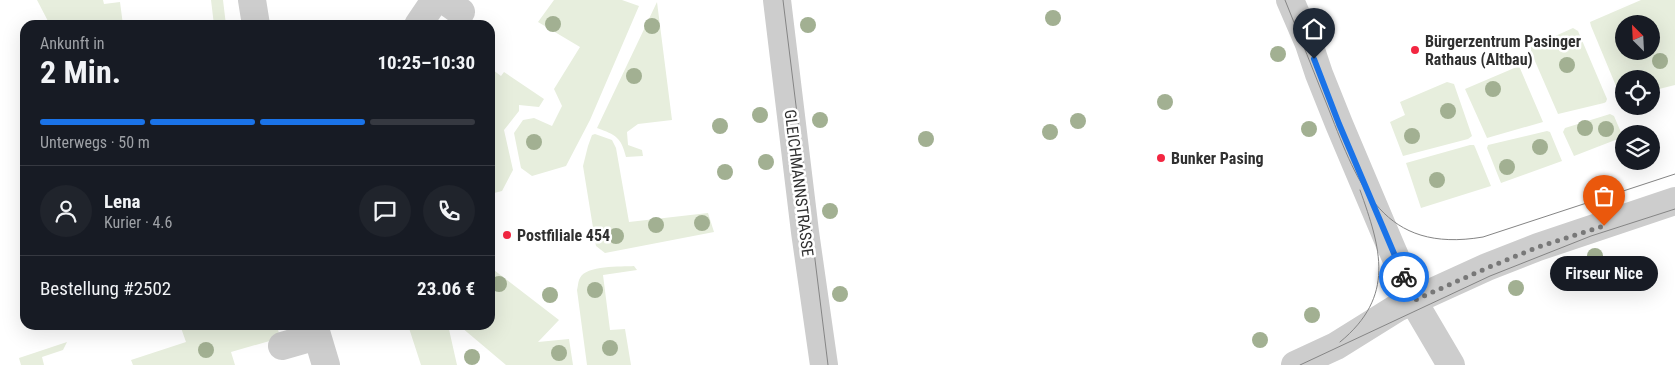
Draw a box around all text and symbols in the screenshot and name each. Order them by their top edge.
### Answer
pin [1293,8,1335,59]
icon: home [1300,15,1328,43]
north arrow [1615,15,1660,60]
map controls [1615,15,1660,170]
place label: Bürgerzentrum Pasinger Rathaus (Altbau) [1425,32,1581,69]
text: Ankunft in [40,34,105,53]
marker: Bürgerzentrum Pasinger Rathaus (Altbau) [1409,44,1421,56]
text: 10:25–10:30 [377,51,475,74]
text: 2 Min. [40,53,121,91]
button: locate [1615,70,1660,115]
street label: GLEICHMANNSTRASSE [781,108,817,258]
button: layers [1615,125,1660,170]
text: Unterwegs · 50 m [40,133,150,152]
place label: Bunker Pasing [1171,149,1264,168]
marker: Bunker Pasing [1155,152,1167,164]
pin [1583,175,1625,226]
icon: bag [1590,182,1618,210]
button: person [40,185,92,237]
button: chat [359,185,411,237]
button: phone [423,185,475,237]
text: Lena [104,190,141,213]
text: Kurier · 4.6 [104,213,172,232]
place label: Postfiliale 454 [517,226,610,245]
marker: Postfiliale 454 [501,229,513,241]
courier [1379,252,1429,302]
callout: Firseur Nice [1550,256,1658,291]
icon: bike [1390,263,1418,291]
text: Firseur Nice [1565,264,1643,283]
text: Bestellung #2502 [40,277,171,300]
text: 23.06 € [417,277,475,300]

